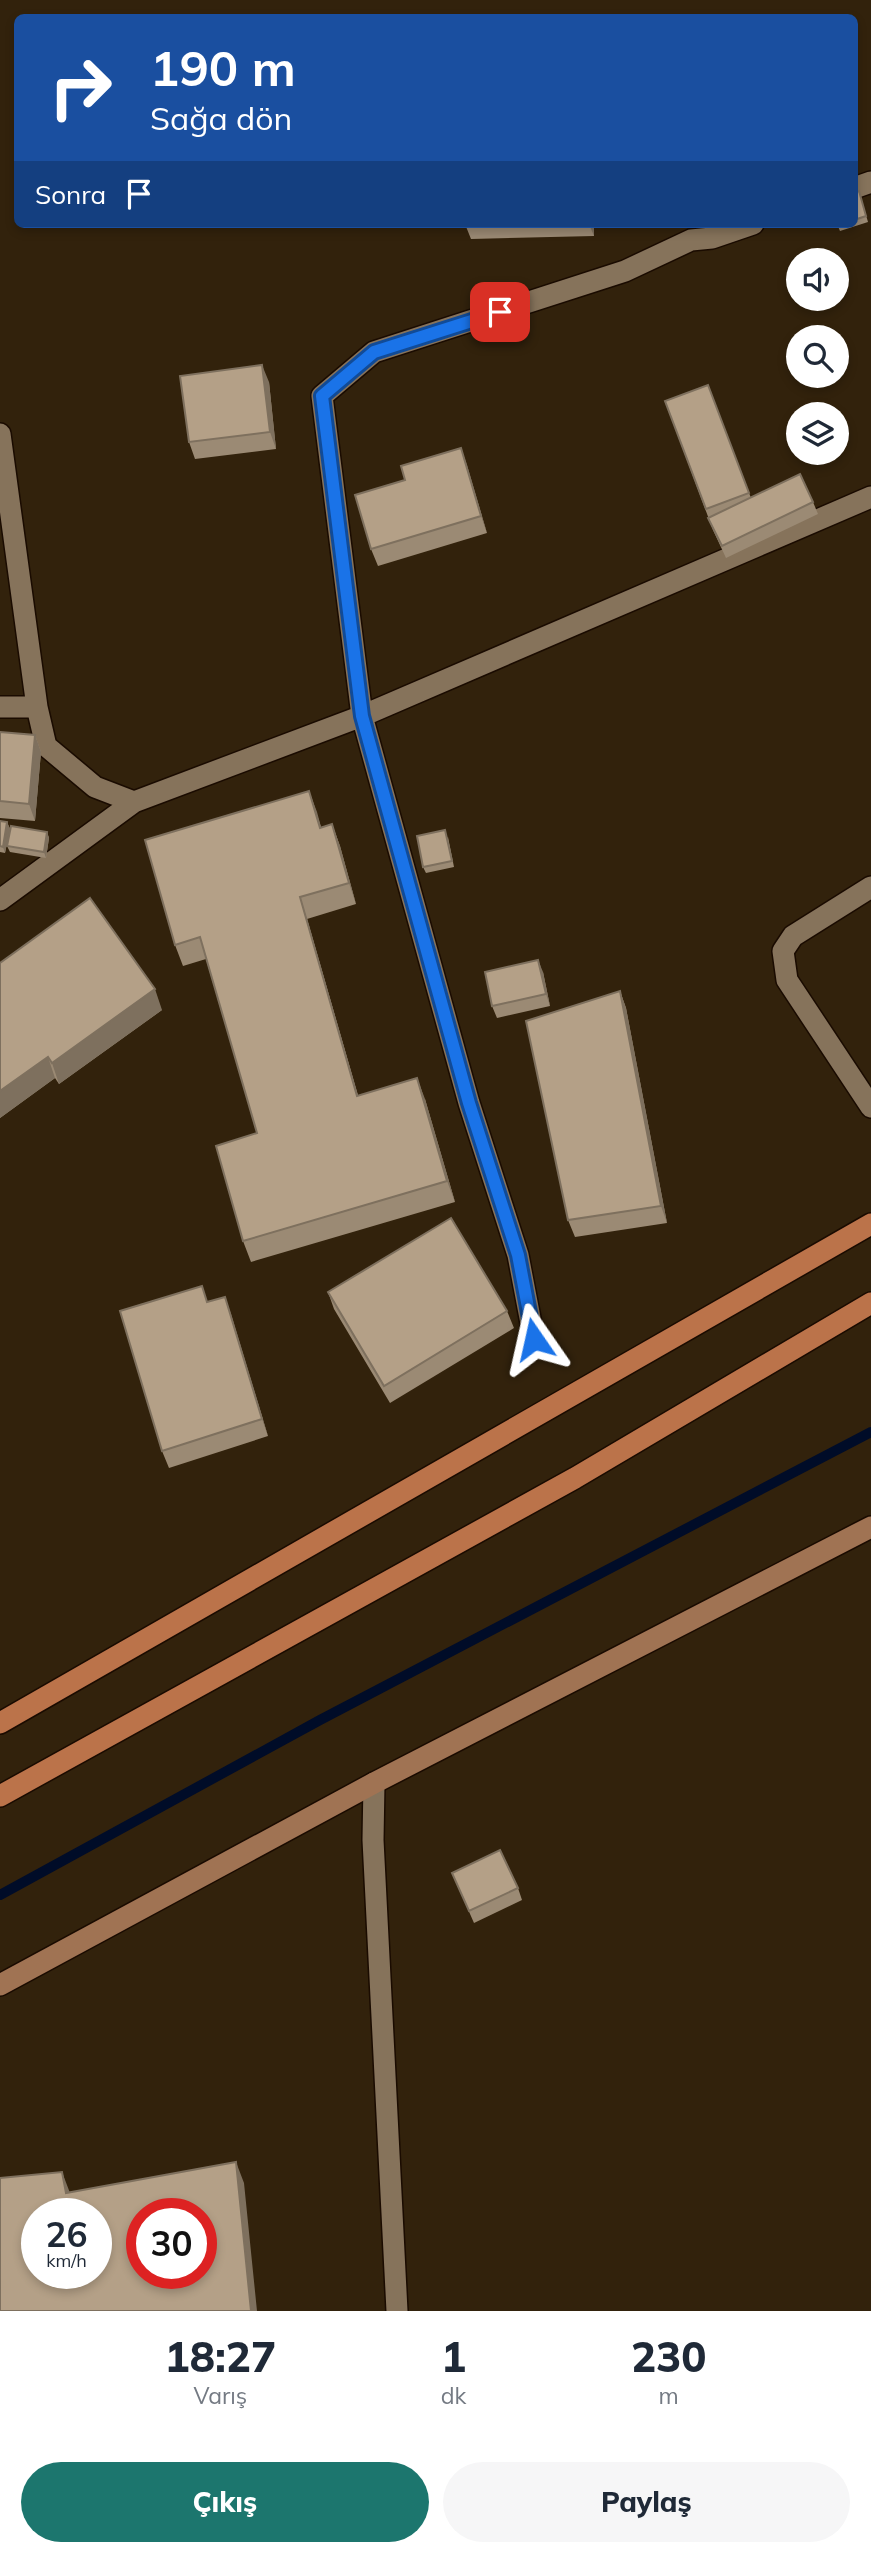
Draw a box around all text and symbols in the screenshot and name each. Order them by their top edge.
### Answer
text: 190 m [150,37,296,98]
icon: right [35,42,126,133]
text: Sağa dön [150,98,292,138]
icon: arrive [120,175,158,213]
text: Sonra [35,178,106,211]
map controls [786,248,849,465]
button: sound [786,248,849,311]
pin [470,282,530,342]
icon: arrive [481,293,519,331]
button: search [786,325,849,388]
button: layers [786,402,849,465]
position arrow [497,1302,571,1376]
speed limit sign: 30 [126,2198,217,2289]
text: 26 [45,2212,88,2256]
text: km/h [46,2249,87,2272]
text: 18:27 [165,2330,276,2383]
text: 1 [441,2330,466,2383]
text: 230 [631,2330,707,2383]
text: Varış [193,2381,247,2410]
text: dk [441,2381,466,2410]
text: m [659,2381,679,2410]
button: Çıkış [21,2462,429,2542]
button: Paylaş [443,2462,850,2542]

